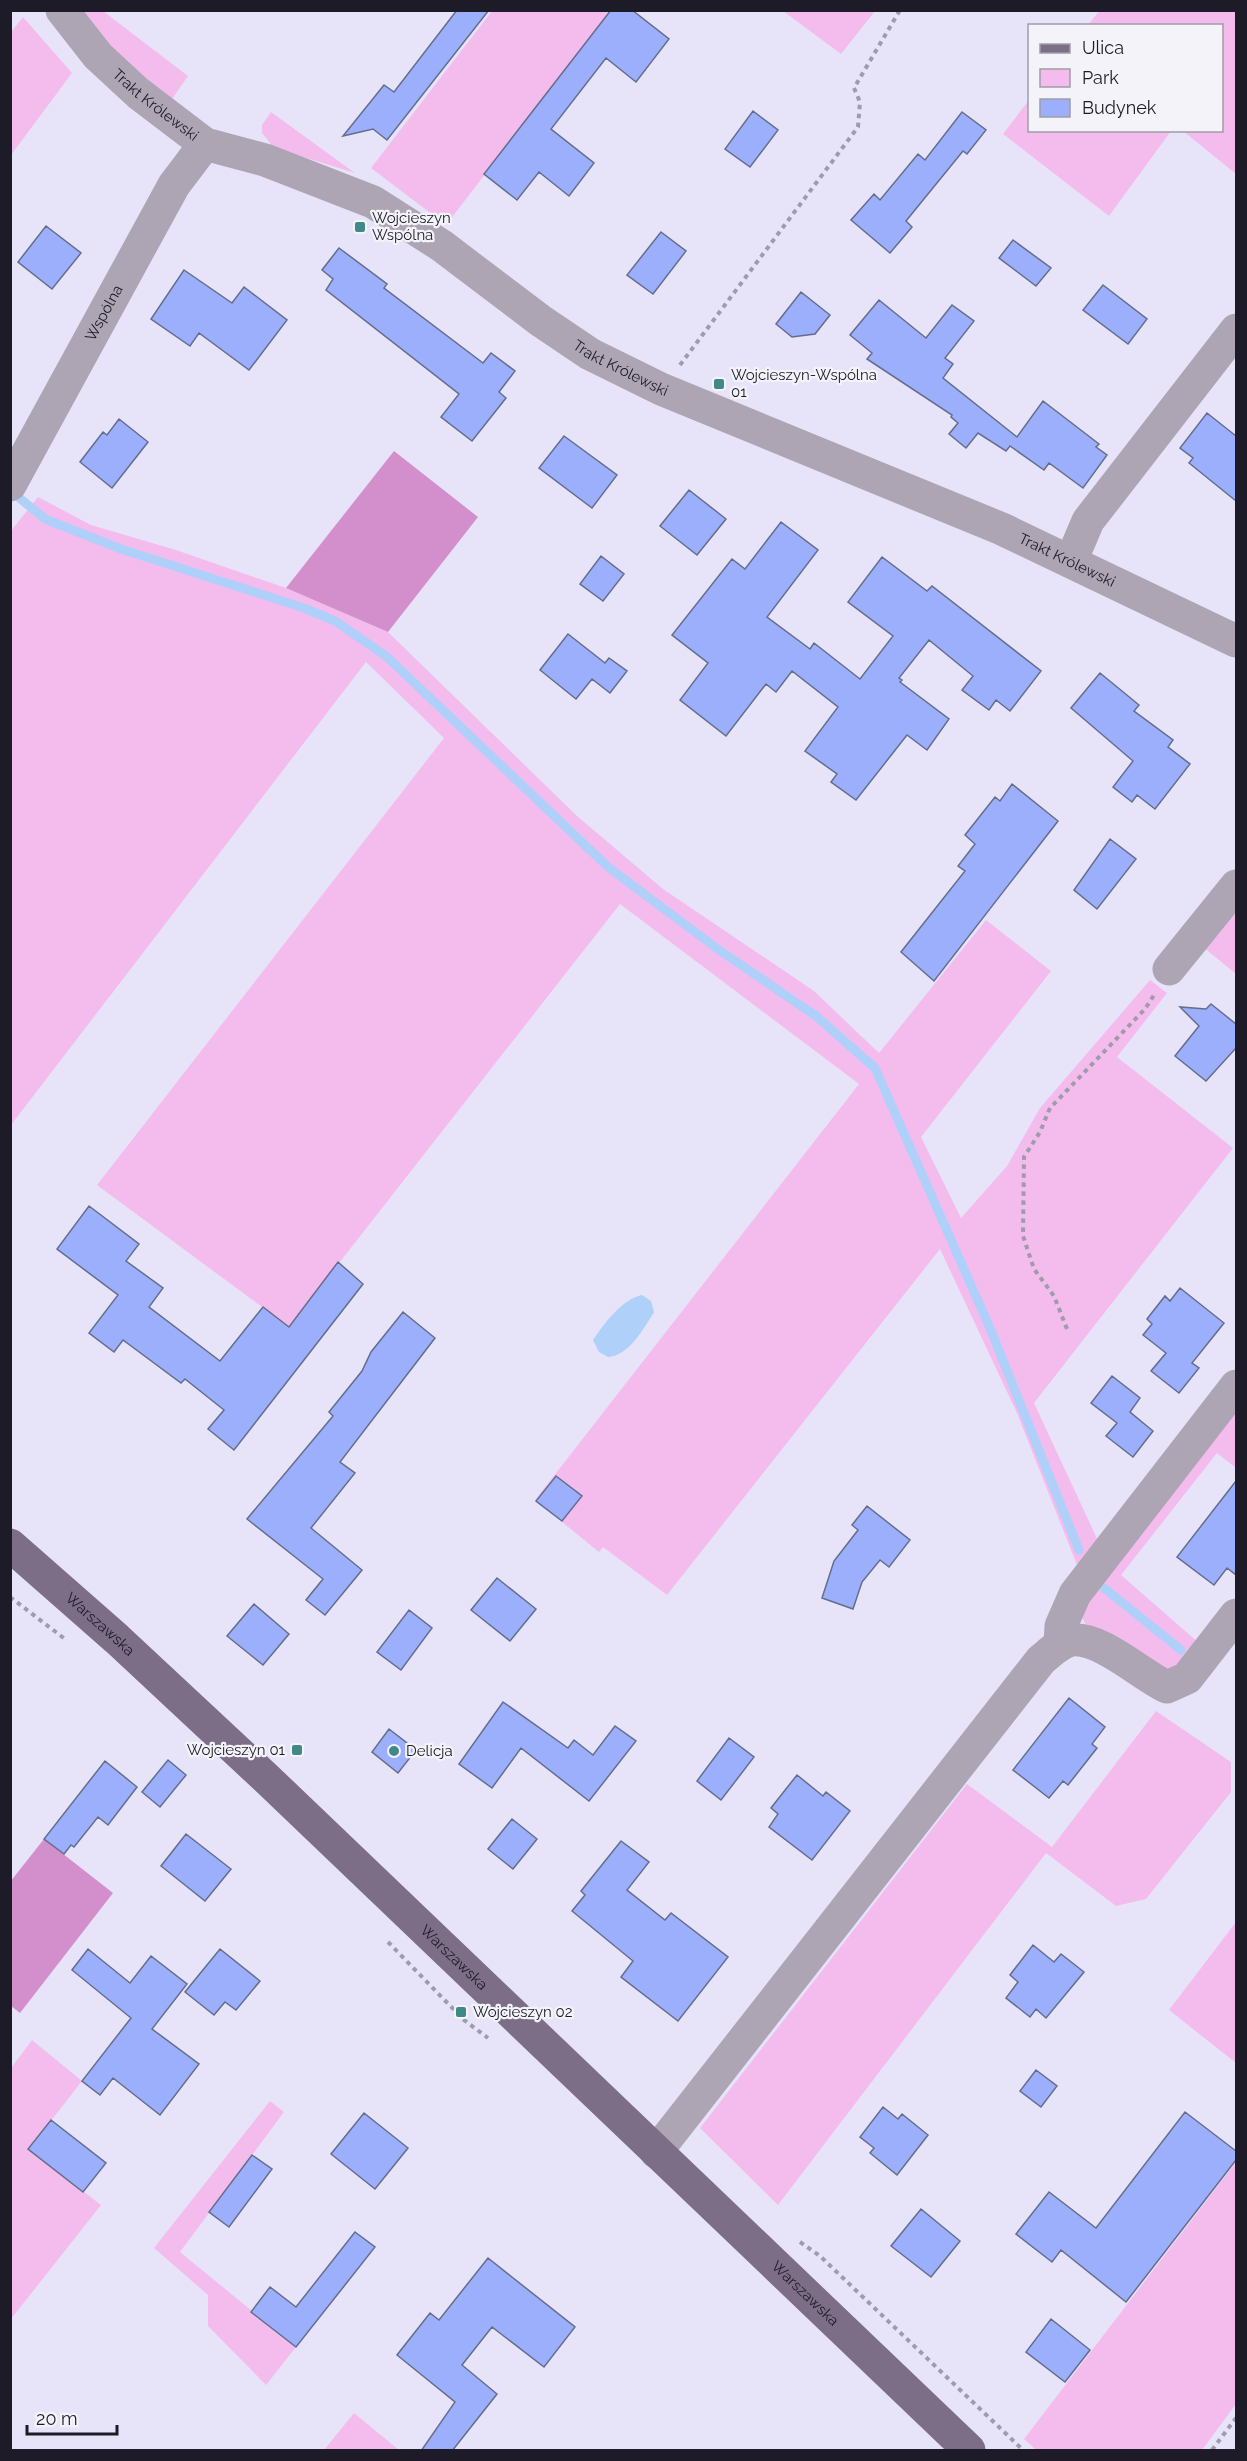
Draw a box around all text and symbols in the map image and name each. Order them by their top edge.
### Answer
legend [1028,24,1223,132]
text: Ulica [1082,37,1124,58]
street label: Trakt Królewski [109,65,202,145]
text: Park [1082,67,1119,88]
text: Budynek [1082,97,1157,118]
place label: Wojcieszyn Wspólna [372,209,451,244]
marker: Wojcieszyn Wspólna [353,220,367,234]
street label: Wspólna [81,282,127,344]
street label: Trakt Królewski [570,336,671,400]
place label: Wojcieszyn-Wspólna 01 [731,366,877,401]
marker: Wojcieszyn-Wspólna 01 [712,377,726,391]
street label: Trakt Królewski [1016,529,1118,591]
street label: Warszawska [62,1589,138,1660]
place label: Wojcieszyn 01 [187,1741,286,1759]
place label: Delicja [406,1742,453,1760]
marker: Wojcieszyn 01 [290,1743,304,1757]
marker: Delicja [387,1744,401,1758]
street label: Warszawska [416,1921,491,1994]
place label: Wojcieszyn 02 [473,2003,573,2021]
marker: Wojcieszyn 02 [454,2005,468,2019]
street label: Warszawska [768,2257,843,2330]
scale bar [27,2398,117,2436]
text: 20 m [36,2408,78,2429]

